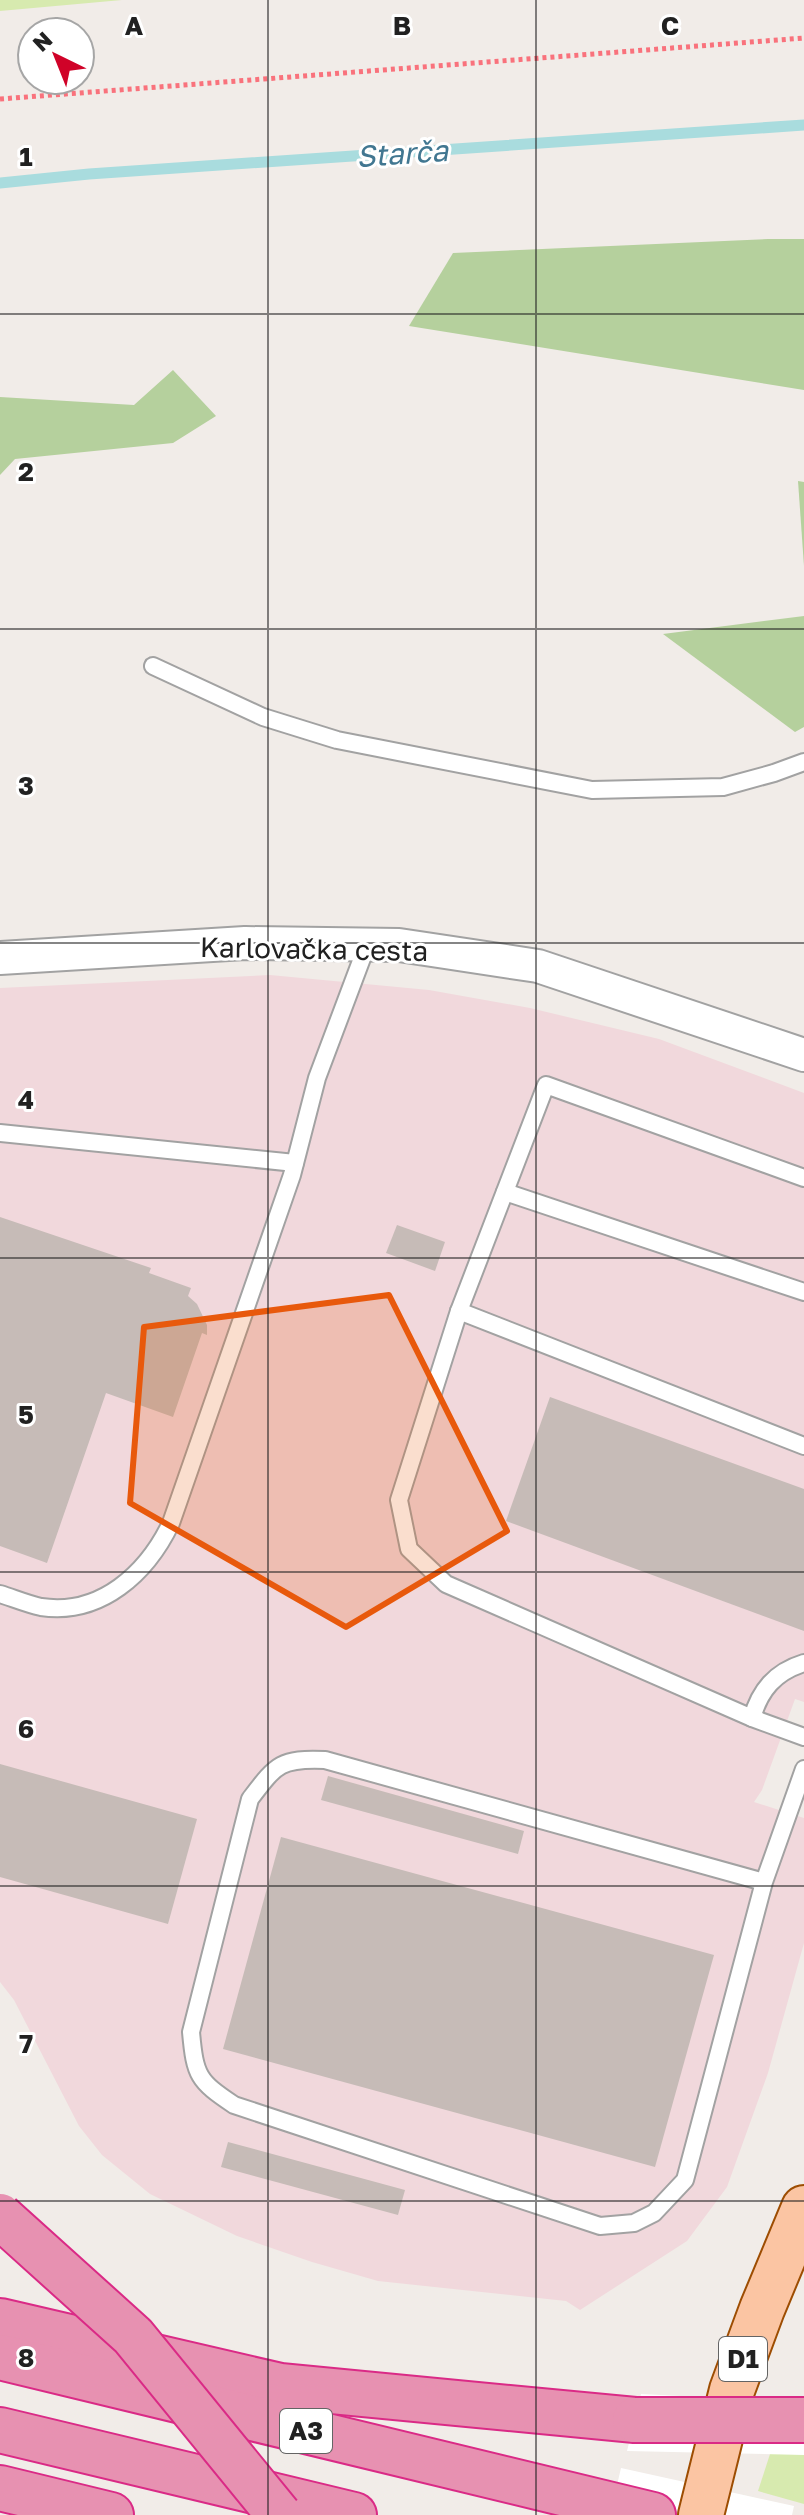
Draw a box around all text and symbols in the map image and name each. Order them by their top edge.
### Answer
text: A [125,10,144,41]
text: B [393,10,411,41]
text: C [661,10,679,41]
north arrow [16,16,96,96]
text: N [27,25,57,57]
water label: Starča [355,132,450,174]
text: 1 [19,141,33,172]
text: 2 [18,456,34,487]
text: 3 [18,770,34,801]
street label: Karlovačka cesta [200,930,428,967]
text: 4 [18,1084,34,1115]
text: 5 [18,1399,34,1430]
text: 6 [18,1713,34,1744]
text: 7 [19,2028,33,2059]
road number: D1 [719,2337,767,2381]
text: 8 [18,2342,34,2373]
road number: A3 [280,2409,332,2453]

